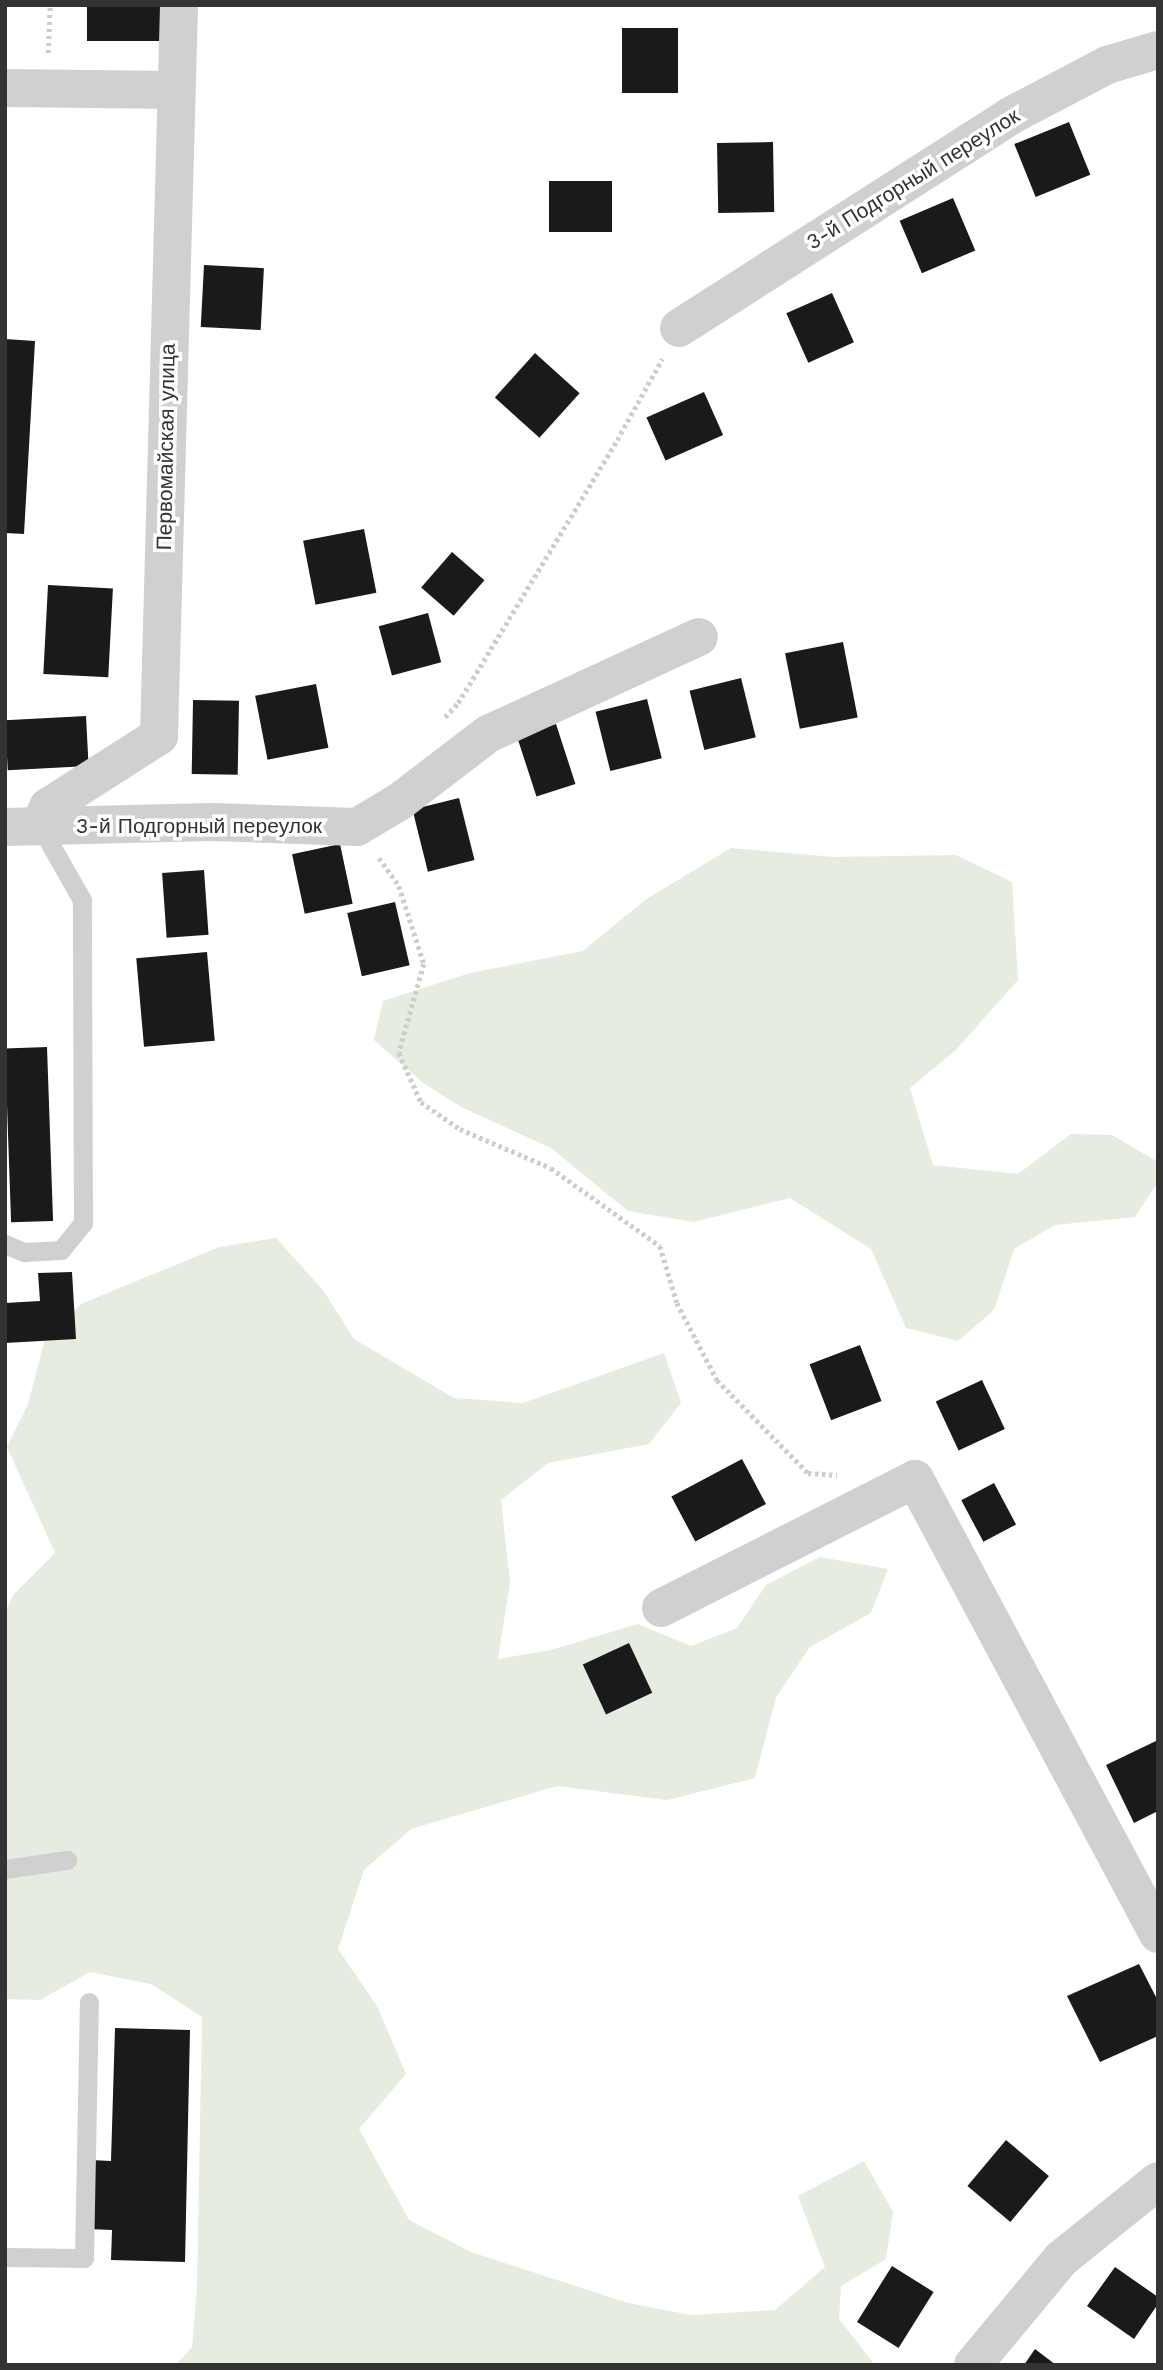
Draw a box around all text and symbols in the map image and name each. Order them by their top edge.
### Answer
street label: 3-й Подгорный переулок [802,103,1024,255]
street label: Первомайская улица [152,343,180,551]
street label: 3-й Подгорный переулок [76,813,322,839]

